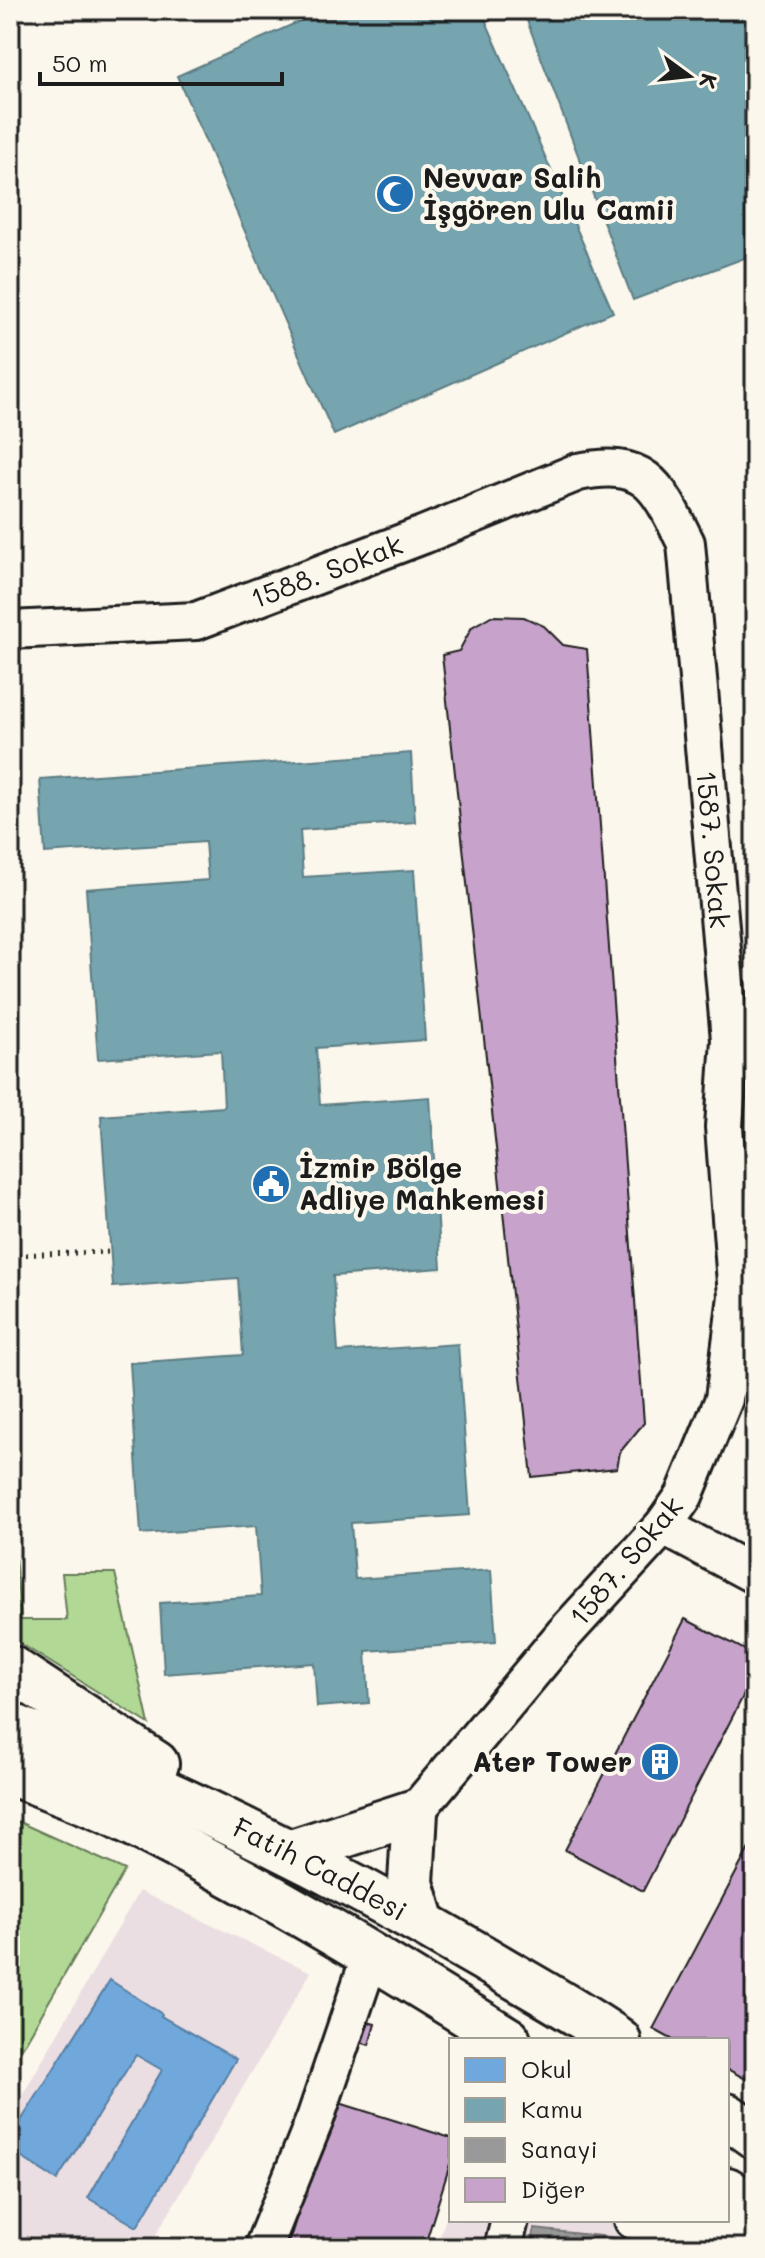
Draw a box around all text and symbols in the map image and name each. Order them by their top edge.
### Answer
scale bar [40,36,282,86]
north arrow [649,36,729,116]
text: 50 m [52,47,108,78]
text: K [693,71,725,92]
place label: Nevvar Salih İşgören Ulu Camii [423,159,675,228]
mosque icon: Nevvar Salih İşgören Ulu Camii [374,173,416,215]
street label: 1588. Sokak [245,525,407,616]
street label: 1587. Sokak [689,769,739,930]
place label: İzmir Bölge Adliye Mahkemesi [299,1149,546,1218]
public building icon: İzmir Bölge Adliye Mahkemesi [250,1163,292,1205]
street label: 1587. Sokak [561,1488,690,1633]
building icon: Ater Tower [639,1741,681,1783]
place label: Ater Tower [472,1743,632,1779]
street label: Fatih Caddesi [227,1808,414,1928]
legend [449,2038,729,2222]
text: Okul [521,2053,572,2084]
text: Kamu [521,2093,583,2124]
text: Sanayi [521,2133,598,2164]
text: Diğer [521,2173,586,2204]

